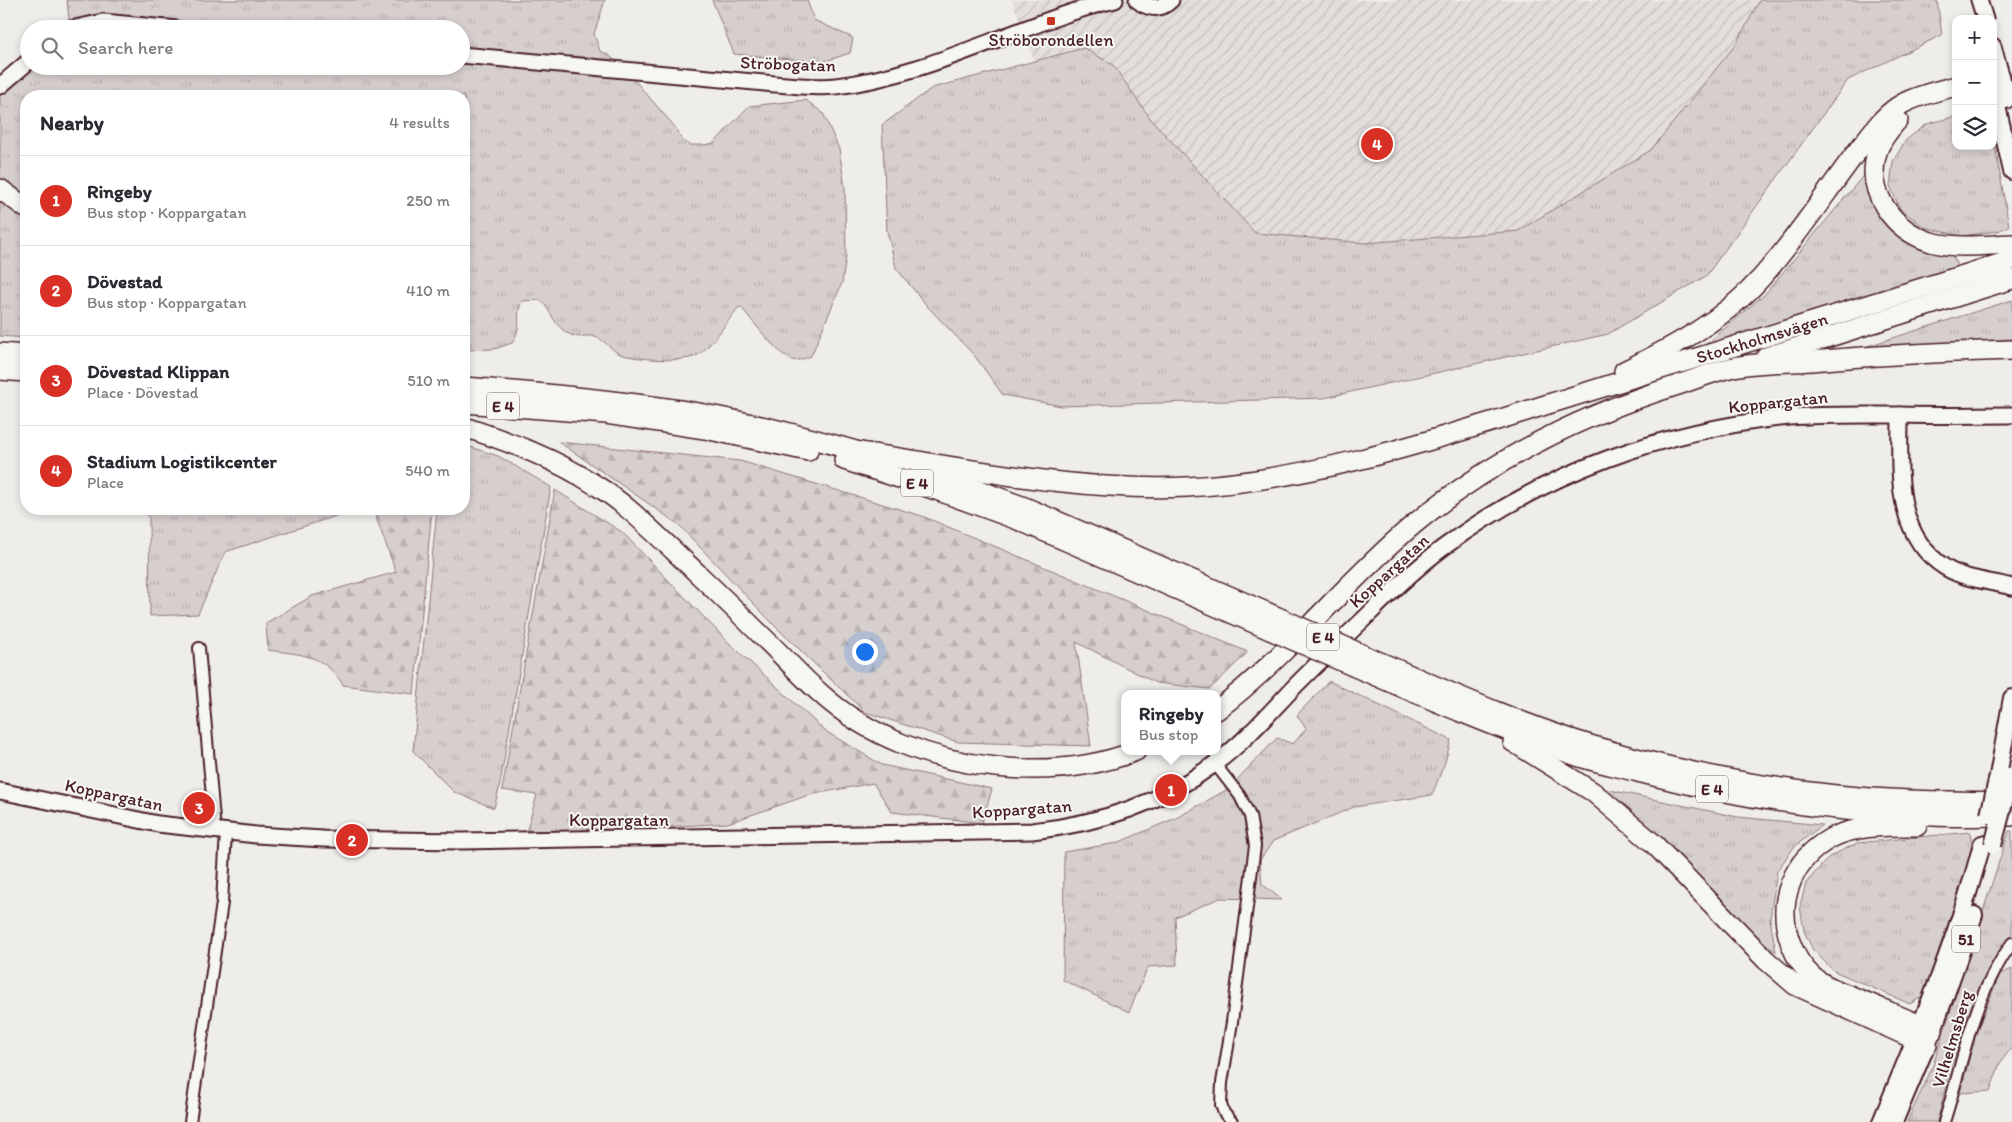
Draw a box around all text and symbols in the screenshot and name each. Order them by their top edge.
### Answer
marker: Ströborondellen [1045,15,1057,27]
map controls [1952,15,1997,150]
button: + [1952,15,1997,60]
search box [20,20,470,75]
place label: Ströborondellen [989,29,1113,51]
icon: search [38,34,66,62]
text: Search here [78,36,173,59]
street label: Ströbogatan [740,51,836,77]
button: − [1952,60,1997,105]
button: layers [1952,105,1997,150]
text: Nearby [40,110,104,135]
text: 4 results [389,113,450,132]
pin: 4 [1361,125,1393,163]
text: Ringeby [87,180,152,203]
text: 1 [52,191,60,210]
text: 250 m [406,191,450,210]
text: Bus stop · Koppargatan [87,203,246,222]
text: Dövestad [87,270,163,293]
text: 2 [52,281,60,300]
text: 410 m [406,281,450,300]
text: Bus stop · Koppargatan [87,293,246,312]
street label: Stockholmsvägen [1694,308,1830,368]
text: Dövestad Klippan [87,360,229,383]
text: 3 [52,371,60,390]
text: 510 m [407,371,450,390]
text: Place · Dövestad [87,383,199,402]
street label: Koppargatan [1727,386,1829,418]
road number: E 4 [487,392,519,420]
text: Stadium Logistikcenter [87,450,277,473]
text: 4 [51,461,61,480]
text: 540 m [405,461,450,480]
road number: E 4 [901,469,933,496]
text: Place [87,473,124,492]
street label: Koppargatan [1345,529,1433,613]
road number: E 4 [1307,624,1339,650]
your location [852,639,878,665]
popup [1121,690,1221,755]
text: Ringeby [1139,702,1203,725]
text: Bus stop [1139,725,1198,744]
pin: 1 [1155,771,1187,809]
street label: Koppargatan [63,774,165,816]
road number: E 4 [1696,776,1728,802]
pin: 3 [183,789,215,827]
street label: Koppargatan [971,795,1073,823]
street label: Koppargatan [569,809,669,831]
pin: 2 [336,821,368,859]
road number: 51 [1952,926,1980,952]
street label: Vilhelmsberg [1927,987,1977,1090]

